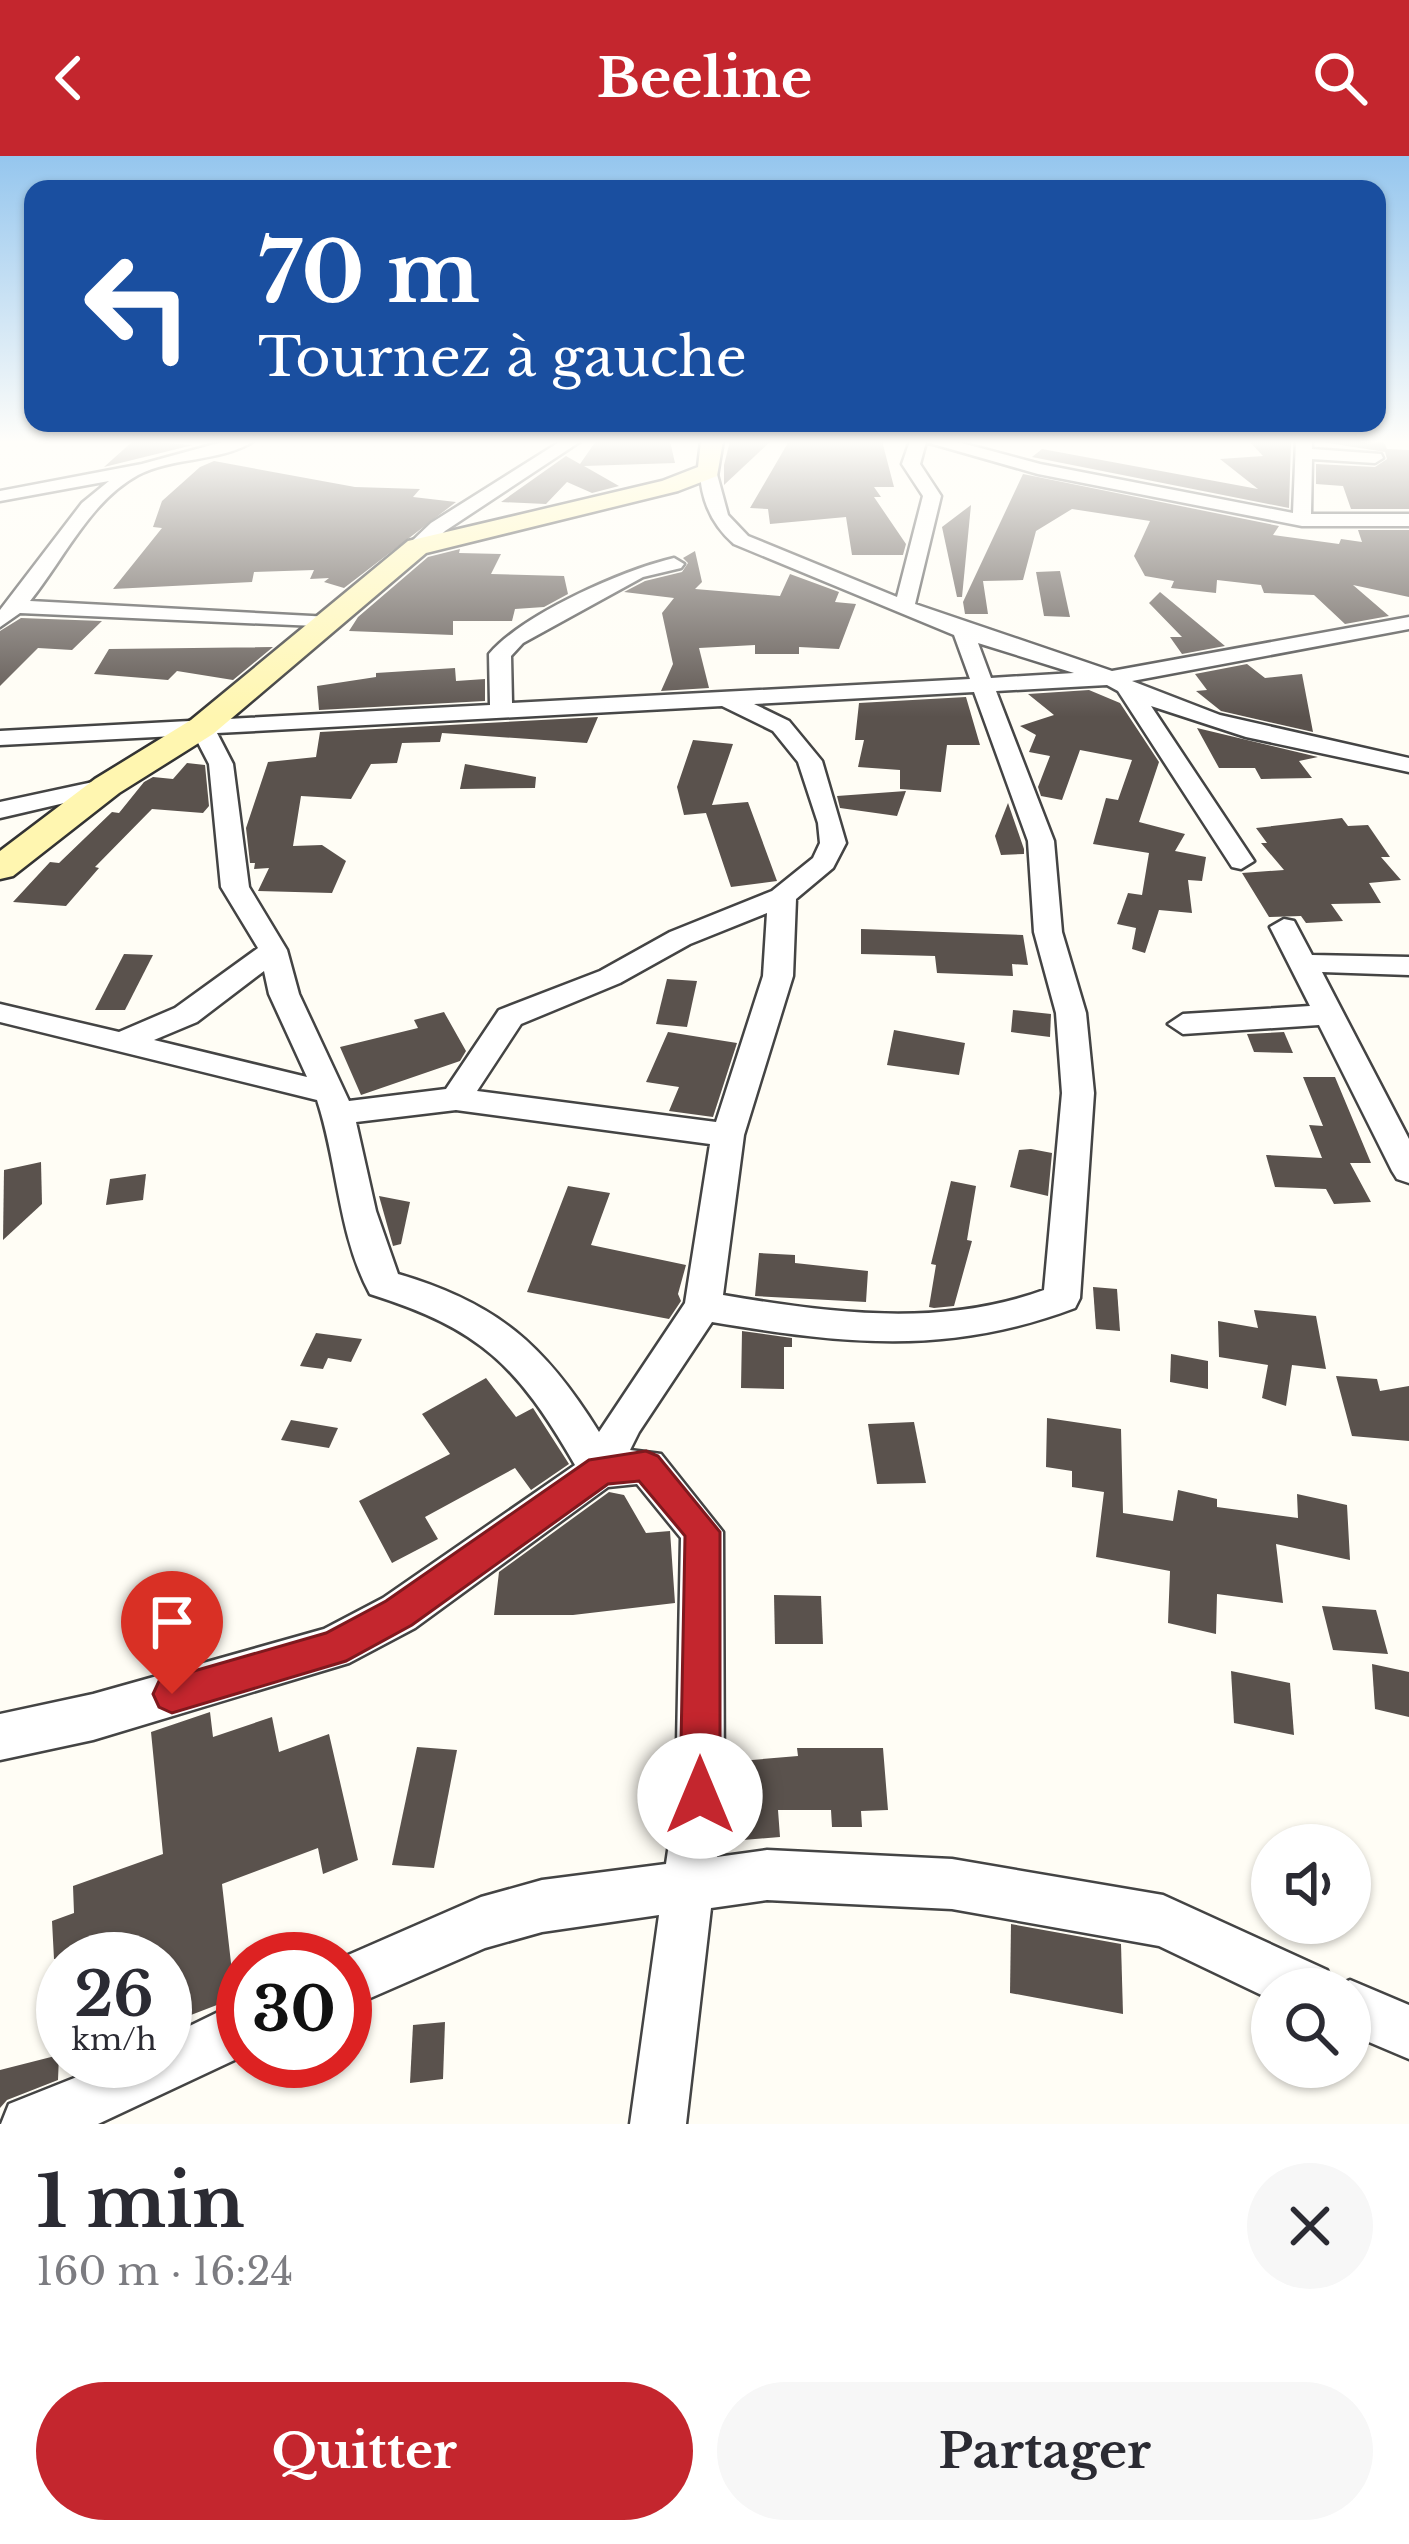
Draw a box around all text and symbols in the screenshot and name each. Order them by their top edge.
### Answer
icon: back [36,45,102,111]
text: Beeline [597,45,812,112]
icon: search [1307,45,1373,111]
text: 70 m [258,221,480,325]
icon: left [60,228,216,384]
text: Tournez à gauche [258,324,747,391]
pin [121,1571,223,1694]
icon: arrive [139,1589,205,1655]
position arrow [637,1733,763,1859]
map controls [1251,1824,1371,2088]
button: sound [1251,1824,1371,1944]
speed limit sign: 30 [216,1932,372,2088]
text: 26 [74,1958,154,2032]
button: search [1251,1968,1371,2088]
text: km/h [71,2021,157,2058]
text: 1 min [36,2157,245,2246]
button: close [1247,2163,1373,2289]
text: 160 m · 16:24 [36,2247,293,2296]
button: Quitter [36,2382,693,2520]
button: Partager [717,2382,1373,2520]

